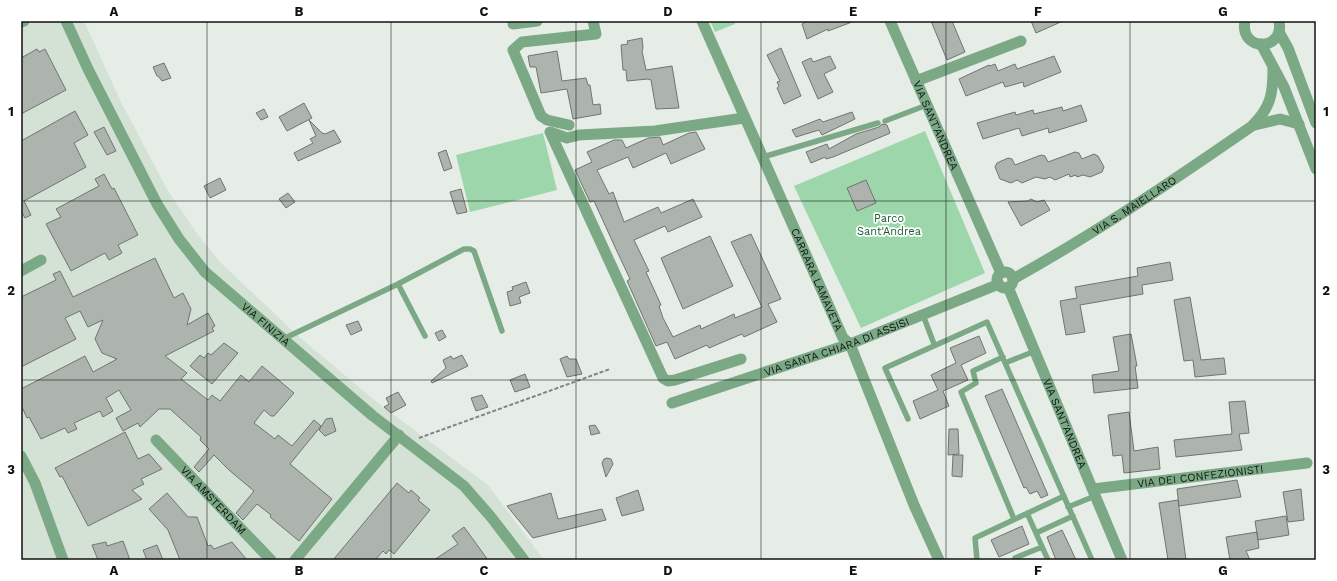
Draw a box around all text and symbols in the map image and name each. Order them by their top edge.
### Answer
text: A [110,4,119,19]
text: B [295,4,304,19]
text: C [480,4,489,19]
text: D [663,4,673,19]
text: E [849,4,857,19]
text: F [1034,4,1042,19]
text: G [1218,4,1228,19]
street label: VIA SANT'ANDREA [910,79,961,172]
text: 1 [8,104,14,119]
text: 1 [1323,104,1329,119]
street label: VIA S. MAIELLARO [1090,174,1179,238]
park label: Parco Sant'Andrea [857,212,921,238]
street label: CARRARA LAMAVETA [788,226,845,333]
text: 2 [7,283,15,298]
text: 2 [1322,283,1330,298]
street label: VIA FINIZIA [239,300,293,349]
street label: VIA SANTA CHIARA DI ASSISI [763,315,911,379]
street label: VIA SANT'ANDREA [1040,377,1089,471]
text: 3 [7,462,15,477]
street label: VIA DEI CONFEZIONISTI [1136,462,1264,491]
text: 3 [1322,462,1330,477]
street label: VIA AMSTERDAM [177,464,249,537]
text: A [110,563,119,578]
text: B [295,563,304,578]
text: C [480,563,489,578]
text: D [663,563,673,578]
text: E [849,563,857,578]
text: F [1034,563,1042,578]
text: G [1218,563,1228,578]

